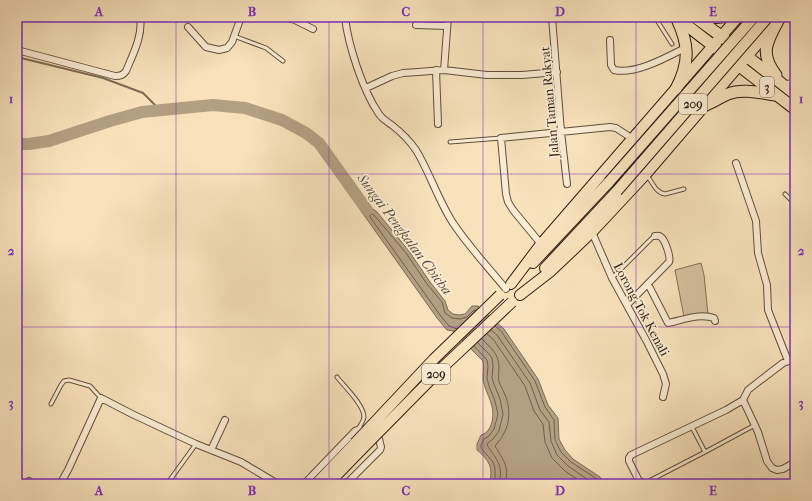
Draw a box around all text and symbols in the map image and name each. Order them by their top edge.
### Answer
text: A [94,4,104,19]
text: B [248,4,257,19]
text: C [402,4,411,19]
text: D [555,4,565,19]
text: E [709,4,717,19]
street label: Jalan Taman Rakyat [537,46,562,159]
road number: 3 [760,77,774,97]
text: 1 [9,91,14,106]
text: 1 [799,91,804,106]
road number: 209 [679,94,707,114]
water label: Sungai Pengkalan Chicha [353,170,456,298]
text: 2 [8,243,15,258]
text: 2 [798,243,805,258]
street label: Lorong Tok Kenali [611,260,673,359]
road number: 209 [422,364,450,384]
text: 3 [8,395,14,411]
text: 3 [798,395,804,411]
text: A [94,483,104,498]
text: B [248,483,257,498]
text: C [402,483,411,498]
text: D [555,483,565,498]
text: E [709,483,717,498]

